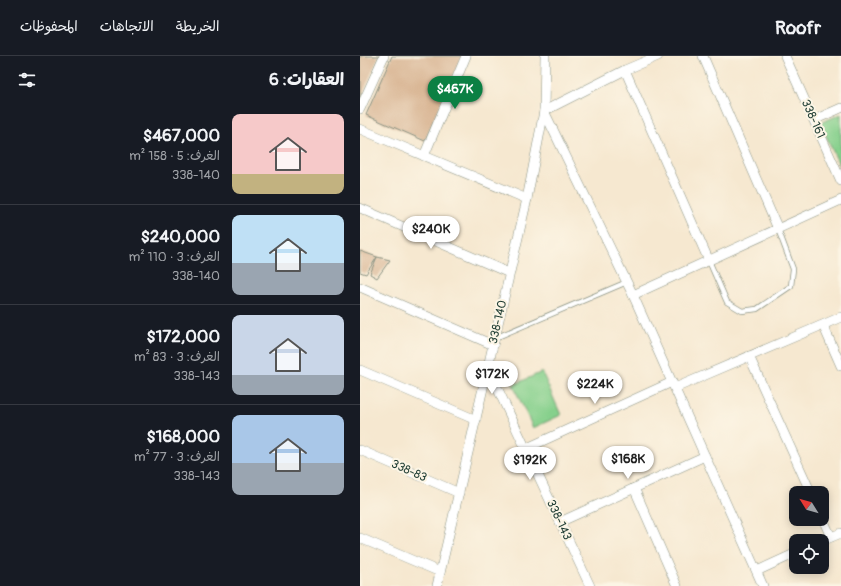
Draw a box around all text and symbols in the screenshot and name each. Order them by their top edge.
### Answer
text: Roofr [775,16,821,40]
text: المحفوظات [20,18,78,35]
text: الاتجاهات [100,18,154,35]
text: الخريطة [176,18,219,35]
icon: filters [16,69,38,91]
text: العقارات: 6 [269,69,344,90]
pin: $467K [427,76,483,110]
text: $467K [437,81,473,97]
street label: 338-161 [798,97,828,141]
text: $467,000 [143,125,220,146]
icon: home [264,130,312,178]
text: الغرف: 5 · 158 m² [129,148,220,164]
text: 338-140 [172,167,220,183]
pin: $240K [403,216,459,250]
text: $240K [412,221,450,237]
text: $240,000 [141,226,220,247]
icon: home [264,231,312,279]
text: الغرف: 3 · 110 m² [129,249,220,265]
text: 338-140 [172,268,220,284]
street label: 338-140 [486,299,510,345]
text: $172,000 [146,326,220,347]
icon: home [264,331,312,379]
text: الغرف: 3 · 83 m² [134,349,220,365]
pin: $172K [464,361,520,395]
text: $172K [475,366,509,382]
text: 338-143 [174,368,220,384]
pin: $224K [567,371,623,405]
text: $224K [577,376,613,392]
text: $168,000 [147,426,220,447]
icon: home [264,431,312,479]
pin: $168K [600,446,656,480]
pin: $192K [502,447,558,481]
text: الغرف: 3 · 77 m² [134,449,220,465]
text: $168K [611,451,645,467]
text: $192K [513,452,547,468]
street label: 338-83 [389,457,429,486]
text: 338-143 [174,468,220,484]
north arrow [789,486,829,526]
map controls [789,486,829,574]
street label: 338-143 [543,497,575,543]
button: locate [789,534,829,574]

